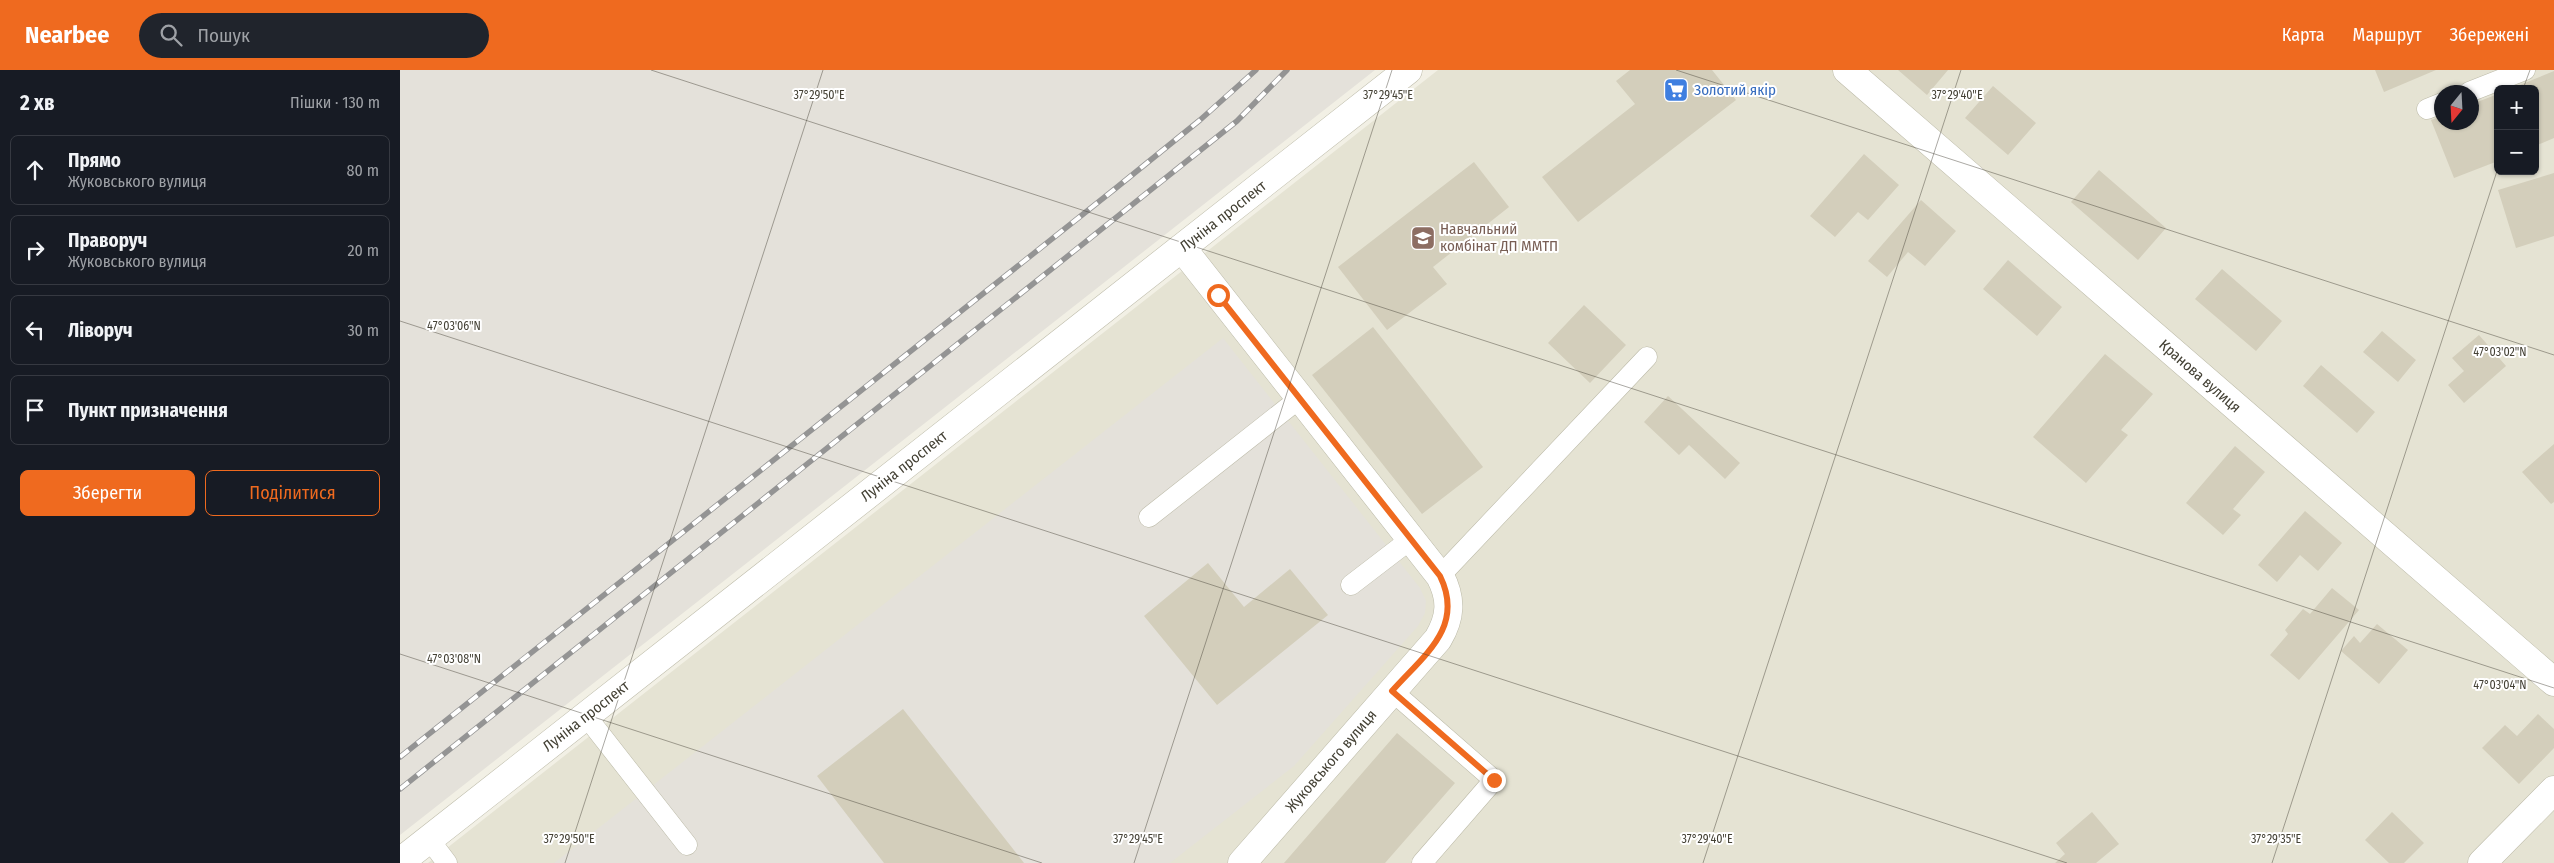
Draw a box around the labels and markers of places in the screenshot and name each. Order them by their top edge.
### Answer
supermarket icon: Золотий якір [1663,77,1689,103]
place label: Золотий якір [1694,81,1776,99]
place label: Навчальний комбінат ДП ММТП [1440,220,1558,255]
school or university icon: Навчальний комбінат ДП ММТП [1410,225,1436,251]

